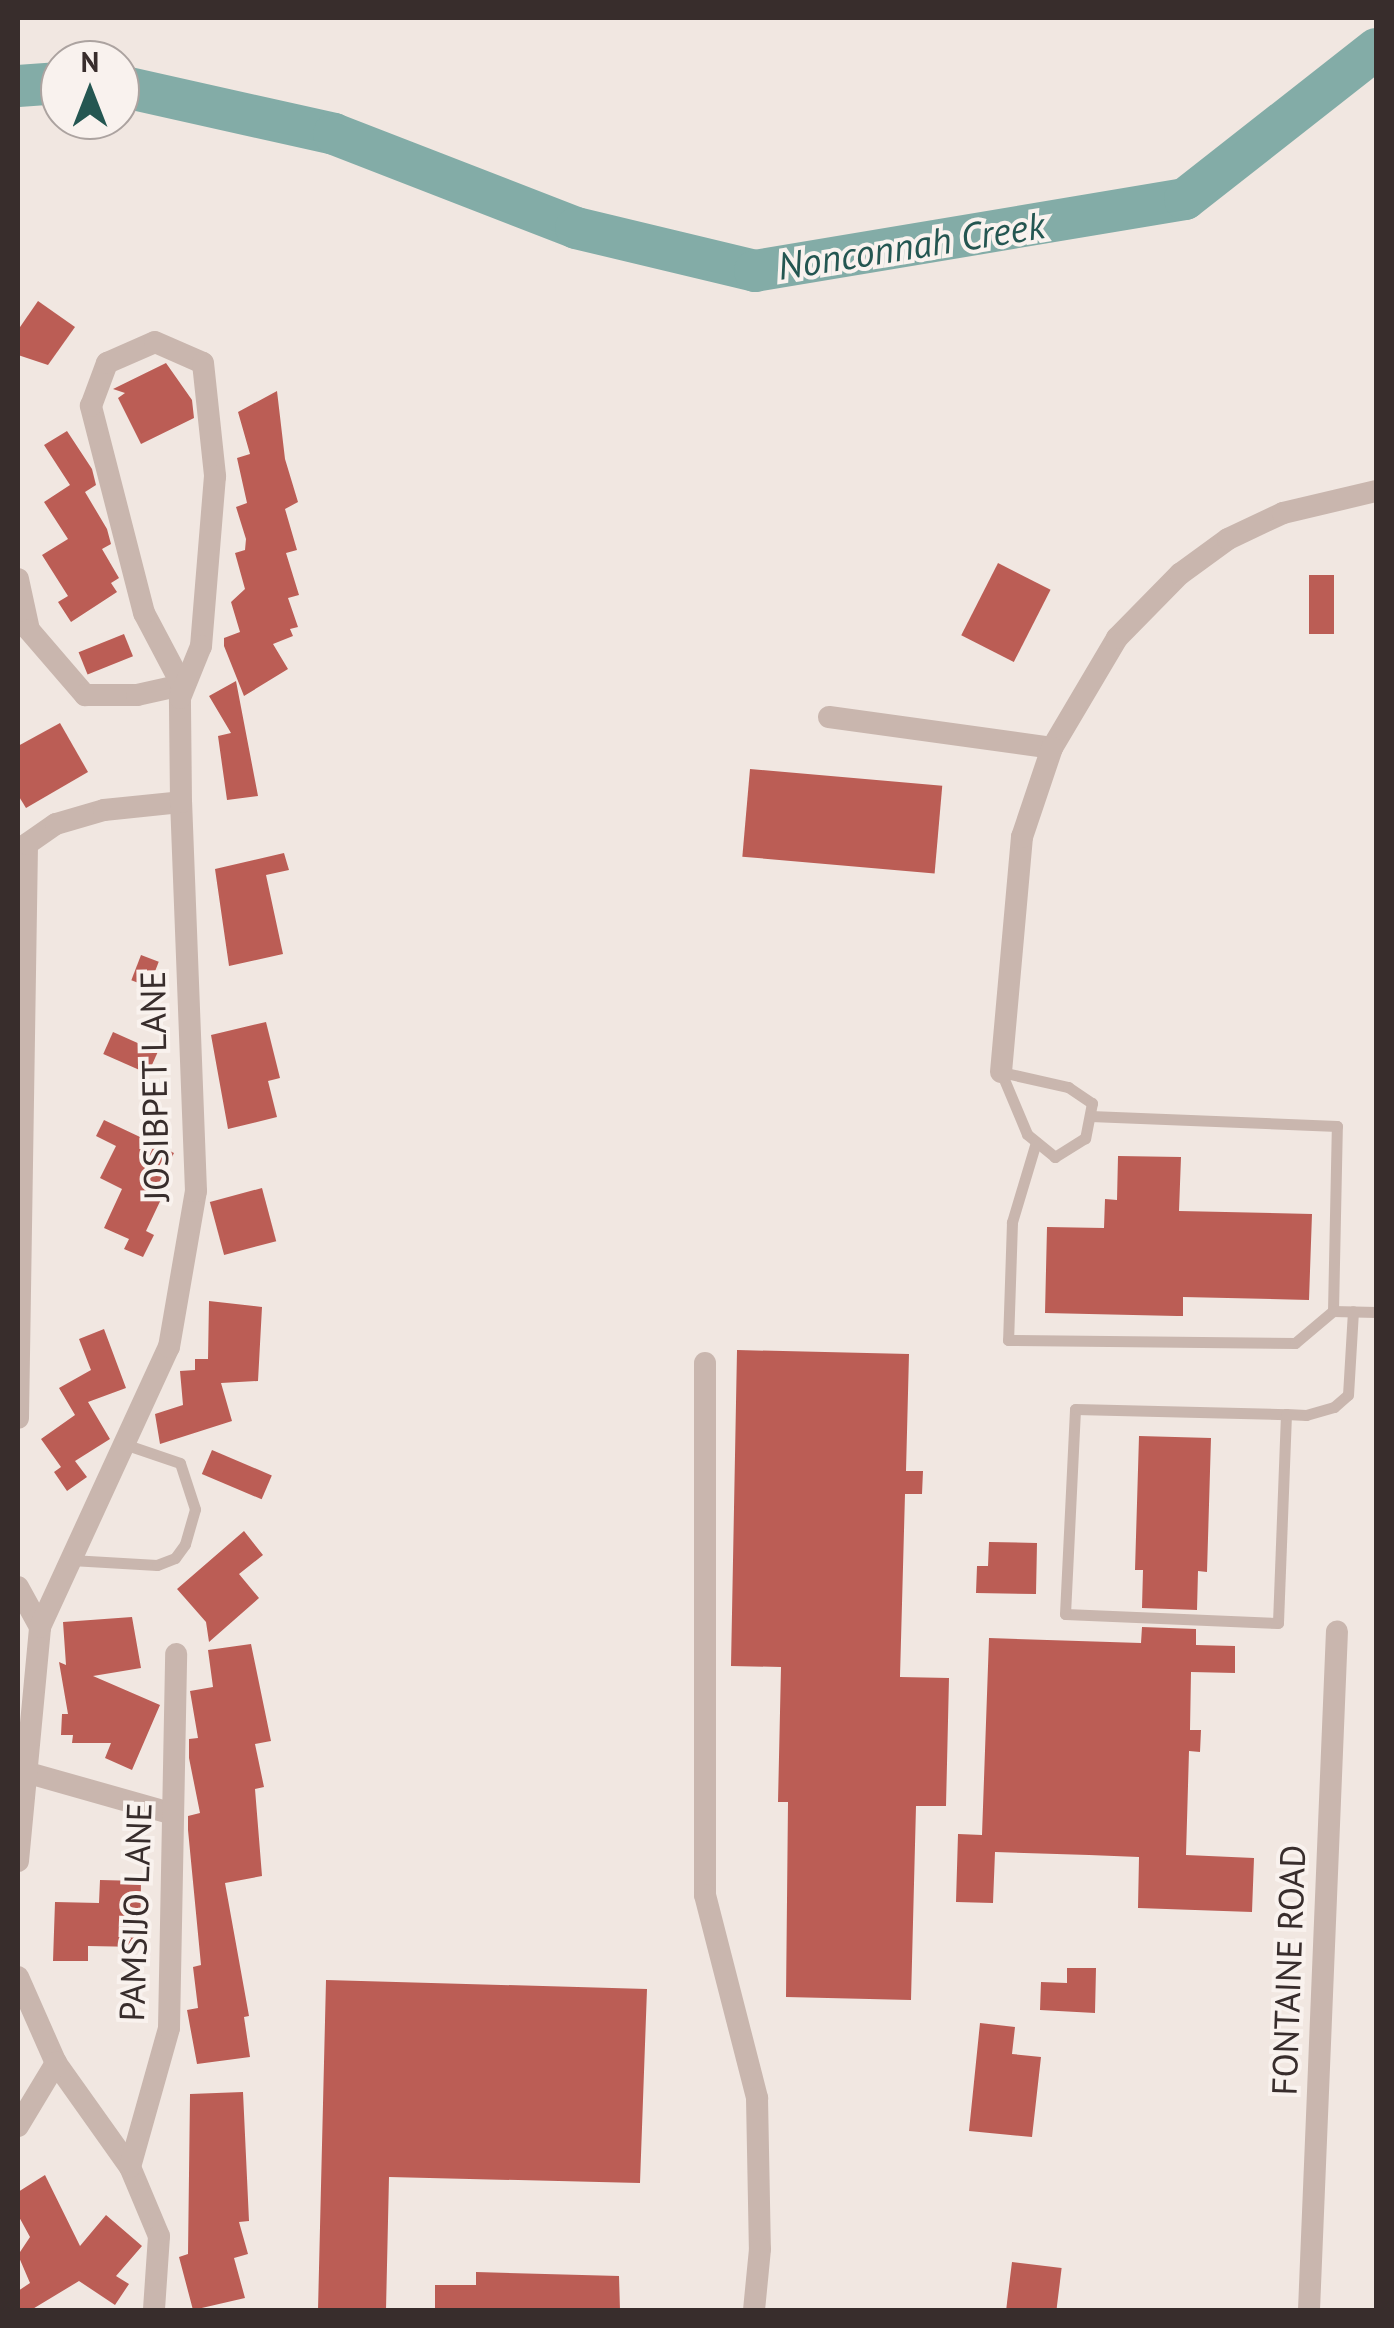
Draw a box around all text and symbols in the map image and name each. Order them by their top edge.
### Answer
north arrow [40,40,140,140]
text: N [81,43,99,80]
water label: Nonconnah Creek [774,201,1048,289]
street label: JOSIBPET LANE [131,970,177,1202]
street label: PAMSIJO LANE [110,1802,160,2022]
street label: FONTAINE ROAD [1263,1844,1313,2096]

